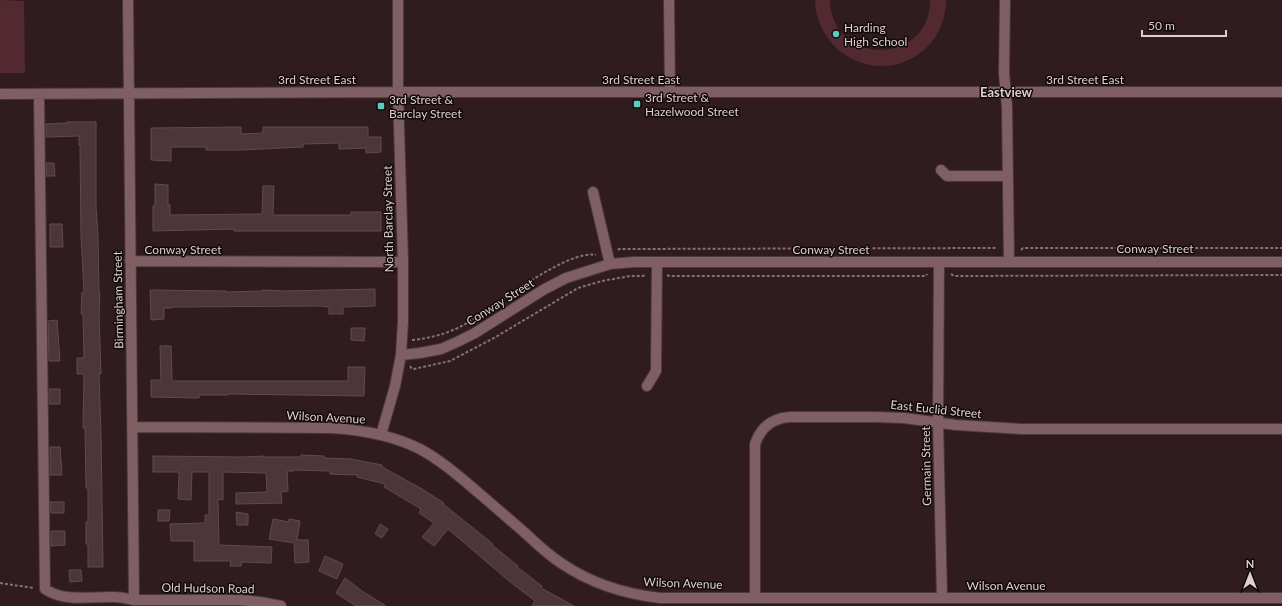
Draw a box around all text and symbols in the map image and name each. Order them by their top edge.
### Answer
scale bar [1142,12,1226,38]
text: 50 m [1148,18,1175,33]
place label: Harding High School [844,20,907,49]
marker: Harding High School [831,29,841,39]
street label: 3rd Street East [278,72,357,87]
street label: 3rd Street East [602,72,681,87]
street label: 3rd Street East [1046,72,1125,87]
district label: Eastview [980,84,1033,100]
place label: 3rd Street & Hazelwood Street [645,90,739,119]
place label: 3rd Street & Barclay Street [389,92,462,121]
marker: 3rd Street & Hazelwood Street [632,99,642,109]
marker: 3rd Street & Barclay Street [376,101,386,111]
street label: North Barclay Street [380,165,396,273]
street label: Conway Street [1116,241,1194,256]
street label: Conway Street [144,242,222,257]
street label: Conway Street [792,242,870,257]
street label: Birmingham Street [110,250,126,349]
street label: Conway Street [463,275,537,329]
street label: East Euclid Street [890,397,983,421]
street label: Wilson Avenue [286,407,366,427]
street label: Germain Street [918,425,934,506]
north arrow [1230,554,1270,594]
text: N [1246,557,1254,570]
street label: Wilson Avenue [643,574,723,592]
street label: Wilson Avenue [966,578,1046,593]
street label: Old Hudson Road [161,580,255,596]

